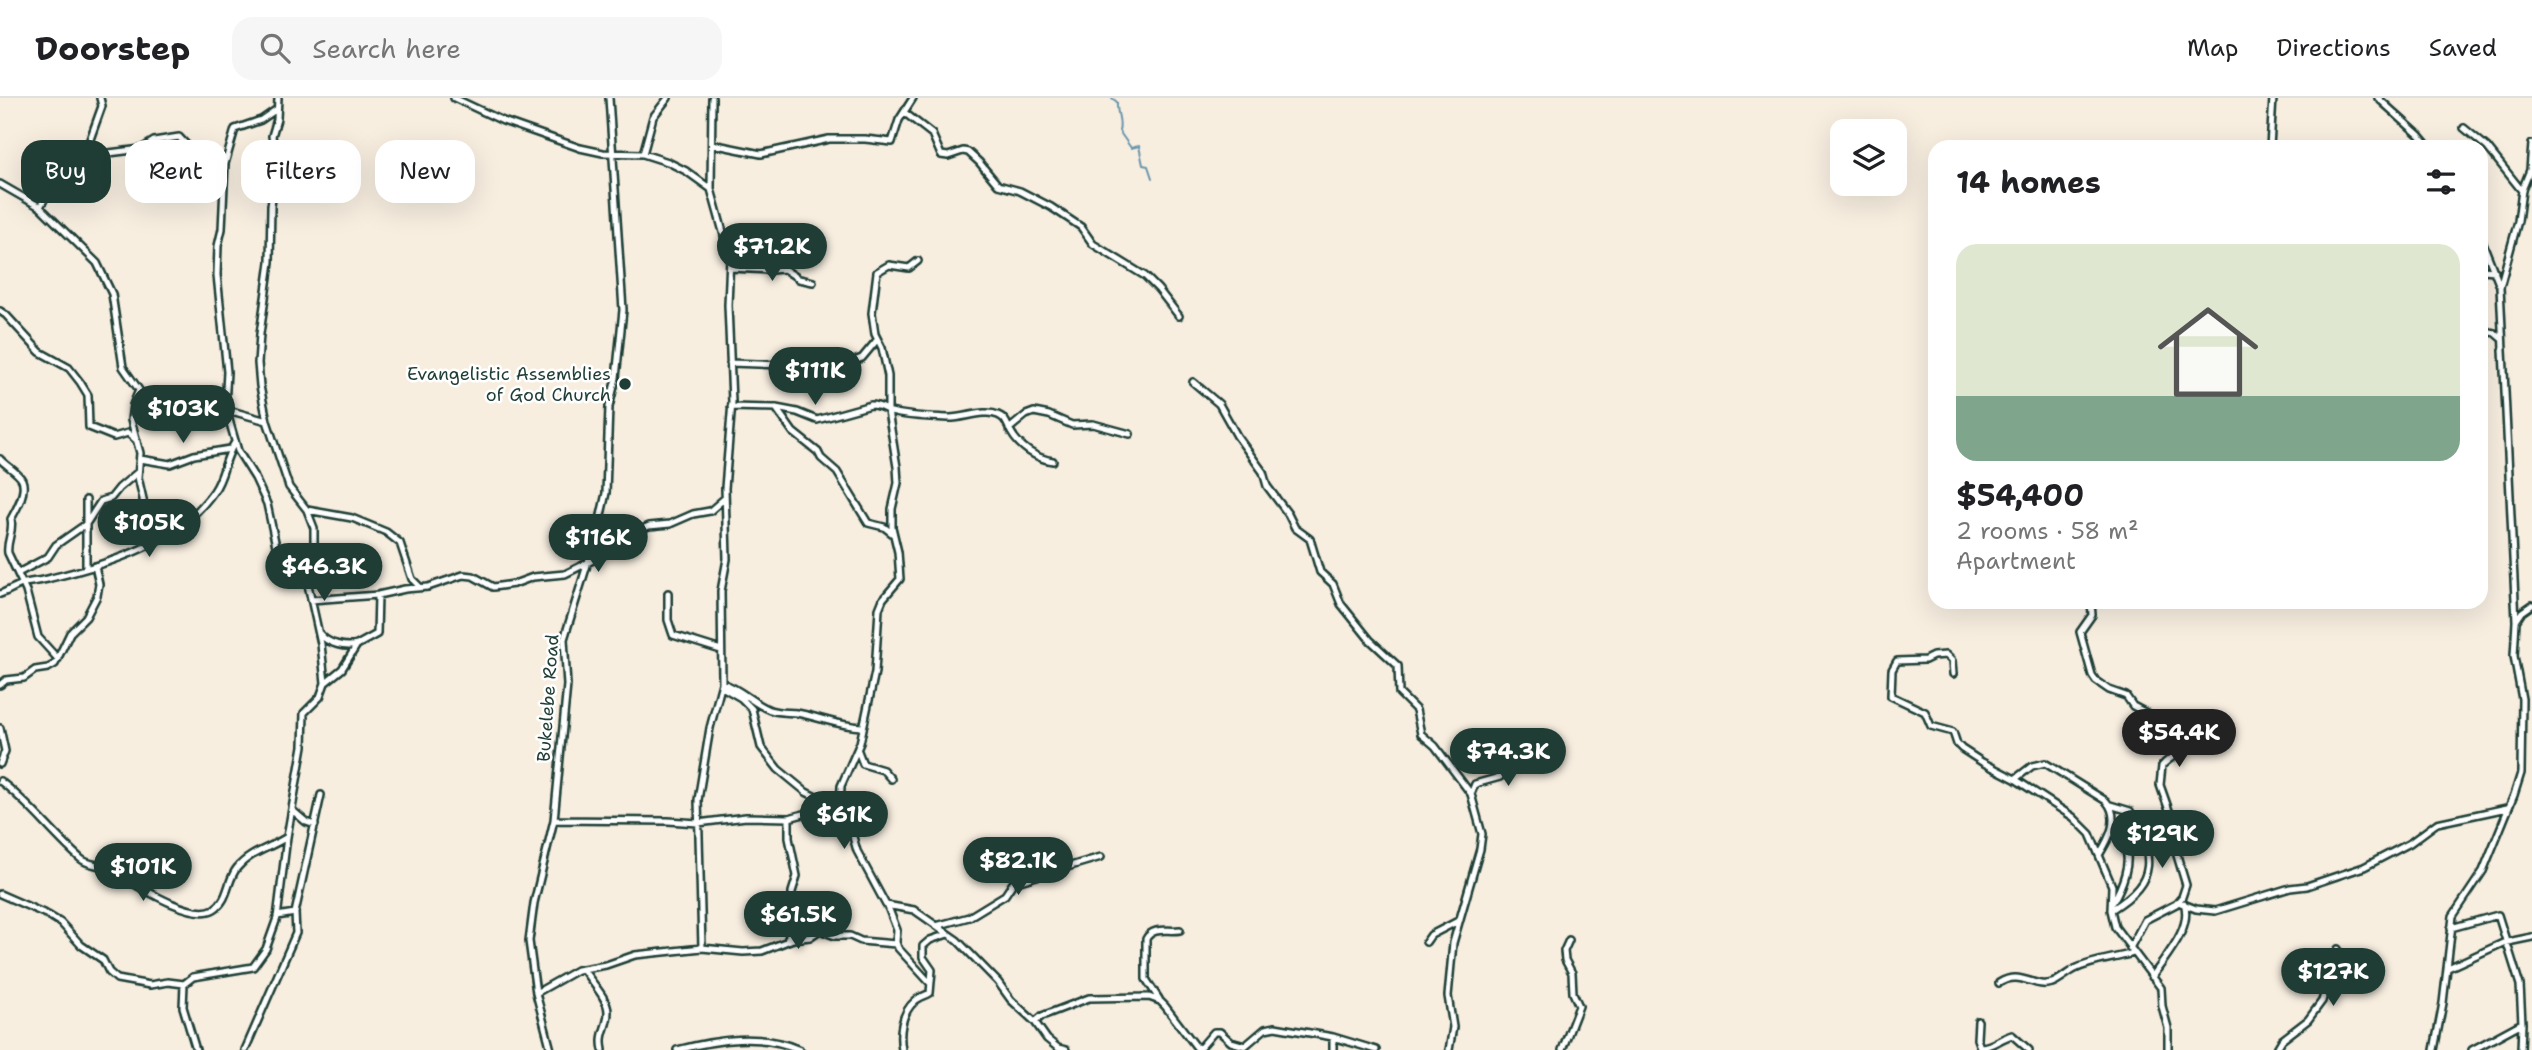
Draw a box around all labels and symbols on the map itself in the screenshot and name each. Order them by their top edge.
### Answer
pin: $71.2K [715,223,829,283]
pin: $111K [766,348,864,407]
place label: Evangelistic Assemblies of God Church [407,362,611,407]
marker: Evangelistic Assemblies of God Church [617,376,633,392]
pin: $103K [134,386,232,445]
pin: $105K [100,500,198,559]
pin: $116K [549,514,647,574]
pin: $46.3K [267,544,381,603]
street label: Bukelebe Road [532,633,564,763]
pin: $54.4K [2122,710,2236,769]
pin: $74.3K [1451,728,1565,788]
pin: $61K [803,792,885,851]
pin: $129K [2113,810,2211,870]
pin: $82.1K [961,838,1075,897]
pin: $101K [94,844,192,903]
pin: $61.5K [741,892,855,951]
pin: $127K [2284,948,2382,1008]

